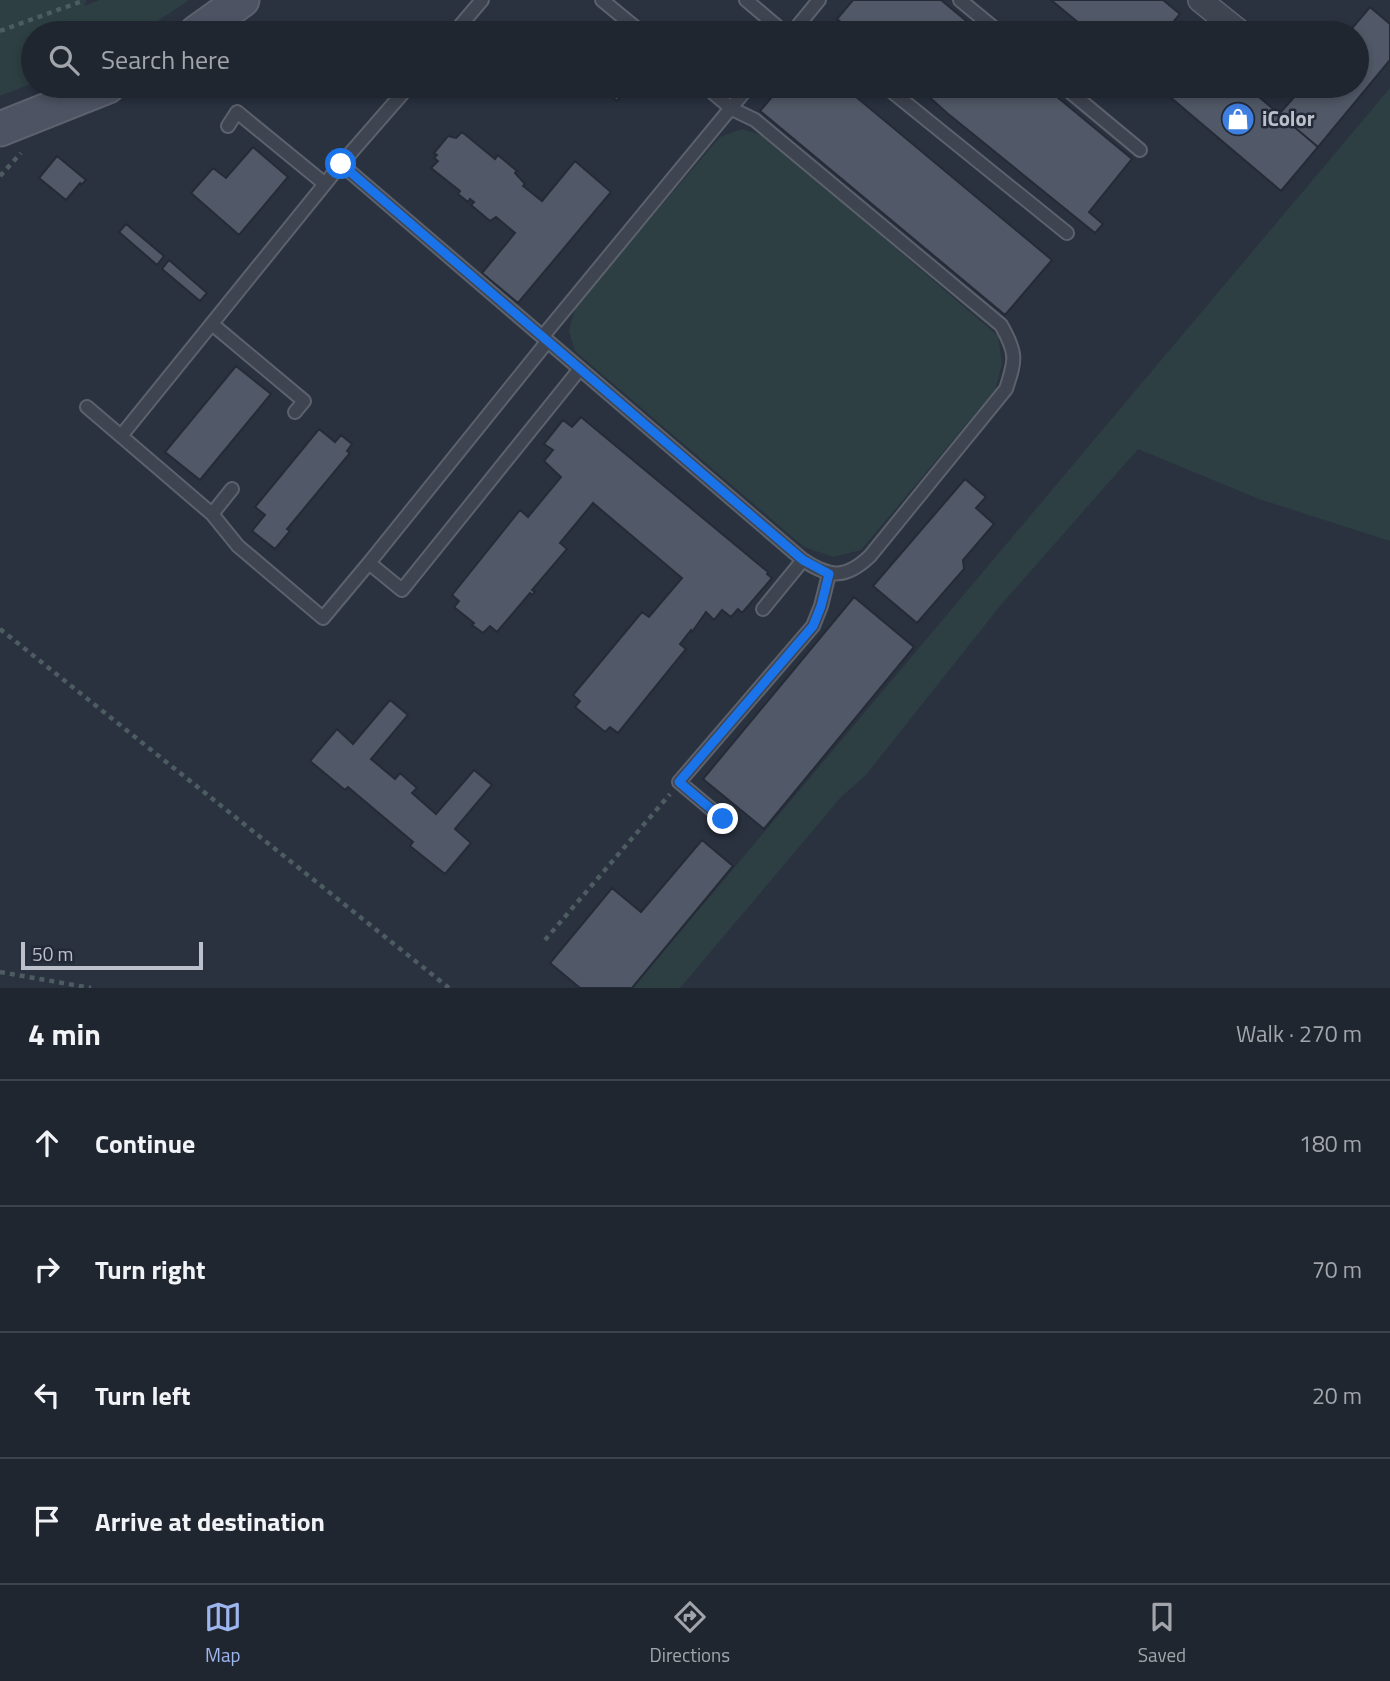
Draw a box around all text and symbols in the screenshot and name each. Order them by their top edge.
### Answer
search box [21,21,1369,98]
text: Search here [101,40,230,79]
icon: search [45,41,83,79]
shop icon: iColor [1219,100,1257,138]
place label: iColor [1262,102,1315,134]
route start [325,148,356,179]
route end [707,803,738,834]
scale bar [21,939,203,971]
text: 50 m [32,939,73,968]
text: 4 min [28,1011,101,1057]
text: Walk · 270 m [1236,1016,1362,1051]
icon: ahead [28,1124,66,1162]
text: Continue [95,1124,195,1163]
text: 180 m [1299,1126,1362,1161]
icon: right [28,1250,66,1288]
text: Turn right [95,1250,206,1289]
text: 70 m [1312,1252,1362,1287]
icon: left [28,1376,66,1414]
text: Turn left [95,1376,190,1415]
text: 20 m [1312,1378,1362,1413]
icon: arrive [28,1502,66,1540]
text: Arrive at destination [95,1502,325,1541]
tab: Map [204,1598,242,1669]
tab: Directions [650,1598,730,1669]
tab: Saved [1138,1598,1186,1669]

